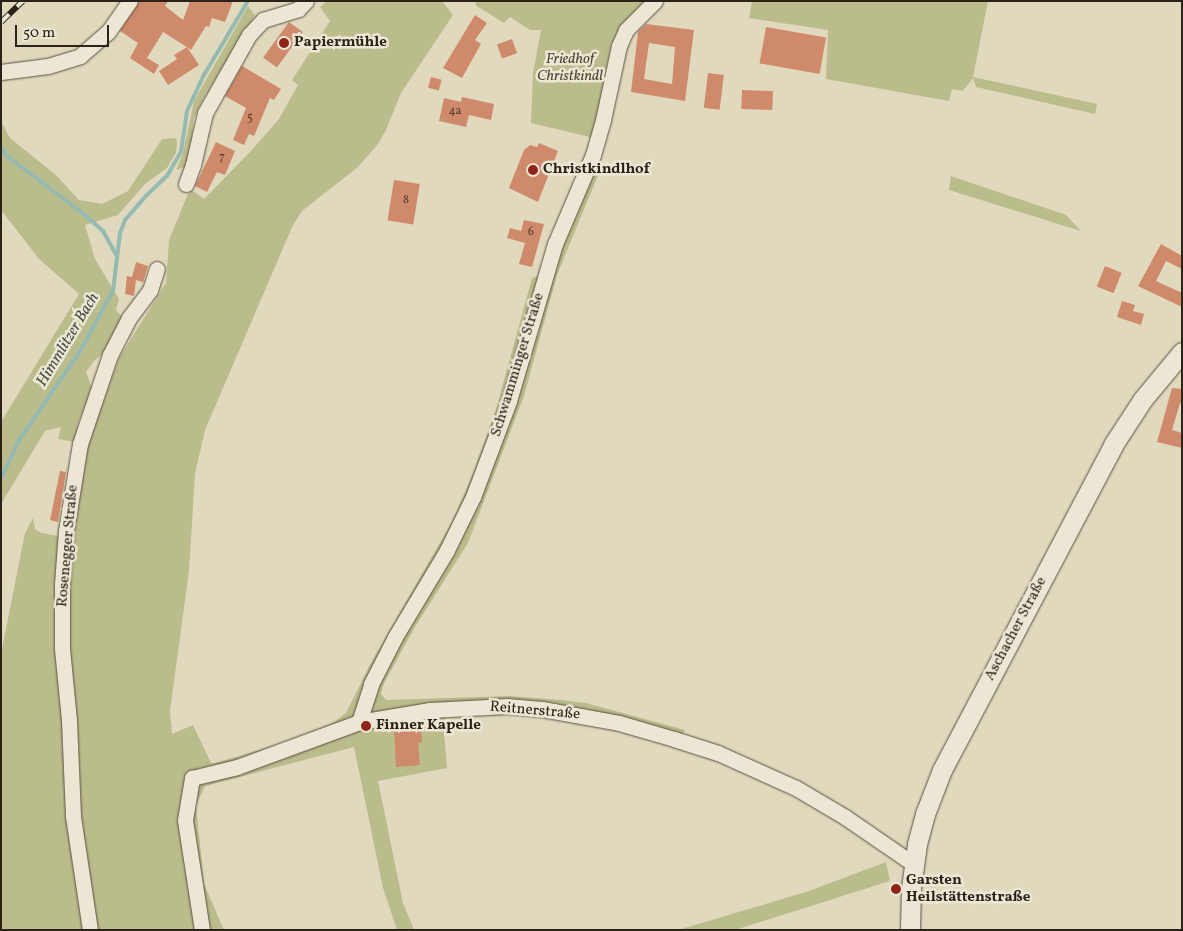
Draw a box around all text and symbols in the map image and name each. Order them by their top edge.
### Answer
scale bar [18,15,111,47]
text: 50 m [23,23,55,44]
place label: Papiermühle [294,34,387,52]
marker: Papiermühle [278,37,290,49]
park label: Friedhof Christkindl [537,50,603,85]
house number: 4a [448,105,462,119]
house number: 5 [247,112,253,126]
house number: 7 [219,151,225,165]
place label: Christkindlhof [543,161,650,179]
marker: Christkindlhof [527,164,539,176]
house number: 8 [403,194,409,208]
house number: 6 [528,226,534,240]
water label: Himmlitzer Bach [33,290,103,390]
street label: Schwamminger Straße [488,291,548,439]
street label: Rosenegger Straße [54,484,82,608]
street label: Aschacher Straße [981,574,1051,684]
street label: Reitnerstraße [489,698,581,724]
place label: Finner Kapelle [376,717,481,735]
marker: Finner Kapelle [360,720,372,732]
place label: Garsten Heilstättenstraße [906,871,1031,906]
marker: Garsten Heilstättenstraße [890,883,902,895]

